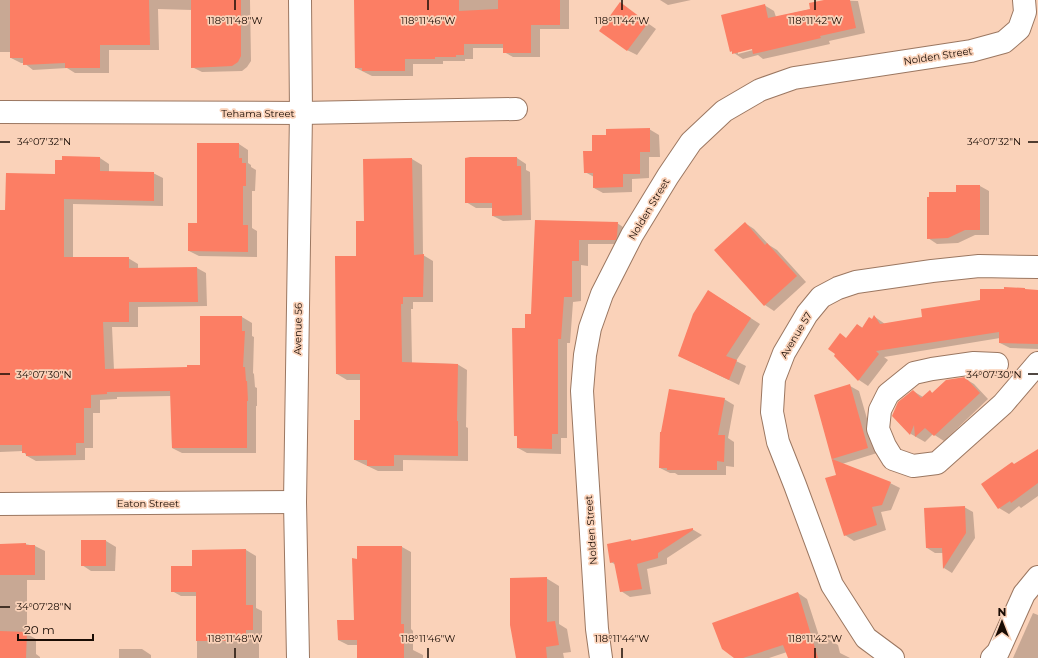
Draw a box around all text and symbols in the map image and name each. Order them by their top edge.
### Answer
text: 118°11'48"W [207,14,263,27]
text: 118°11'46"W [401,14,455,27]
text: 118°11'44"W [595,14,649,27]
text: 118°11'42"W [788,14,842,27]
street label: Nolden Street [903,44,973,68]
street label: Tehama Street [221,107,295,120]
text: 34°07'32"N [17,135,71,148]
text: 34°07'32"N [967,135,1021,148]
street label: Nolden Street [626,176,672,242]
street label: Avenue 56 [291,303,305,355]
street label: Avenue 57 [777,309,815,361]
text: 34°07'30"N [16,368,72,381]
text: 34°07'30"N [966,368,1022,381]
street label: Nolden Street [582,495,600,565]
street label: Eaton Street [117,497,179,510]
text: 34°07'28"N [16,600,72,613]
north arrow [982,602,1022,642]
text: N [998,605,1006,619]
scale bar [18,616,93,642]
text: 20 m [24,622,55,637]
text: 118°11'48"W [207,632,263,645]
text: 118°11'46"W [401,632,455,645]
text: 118°11'44"W [595,632,649,645]
text: 118°11'42"W [788,632,842,645]

